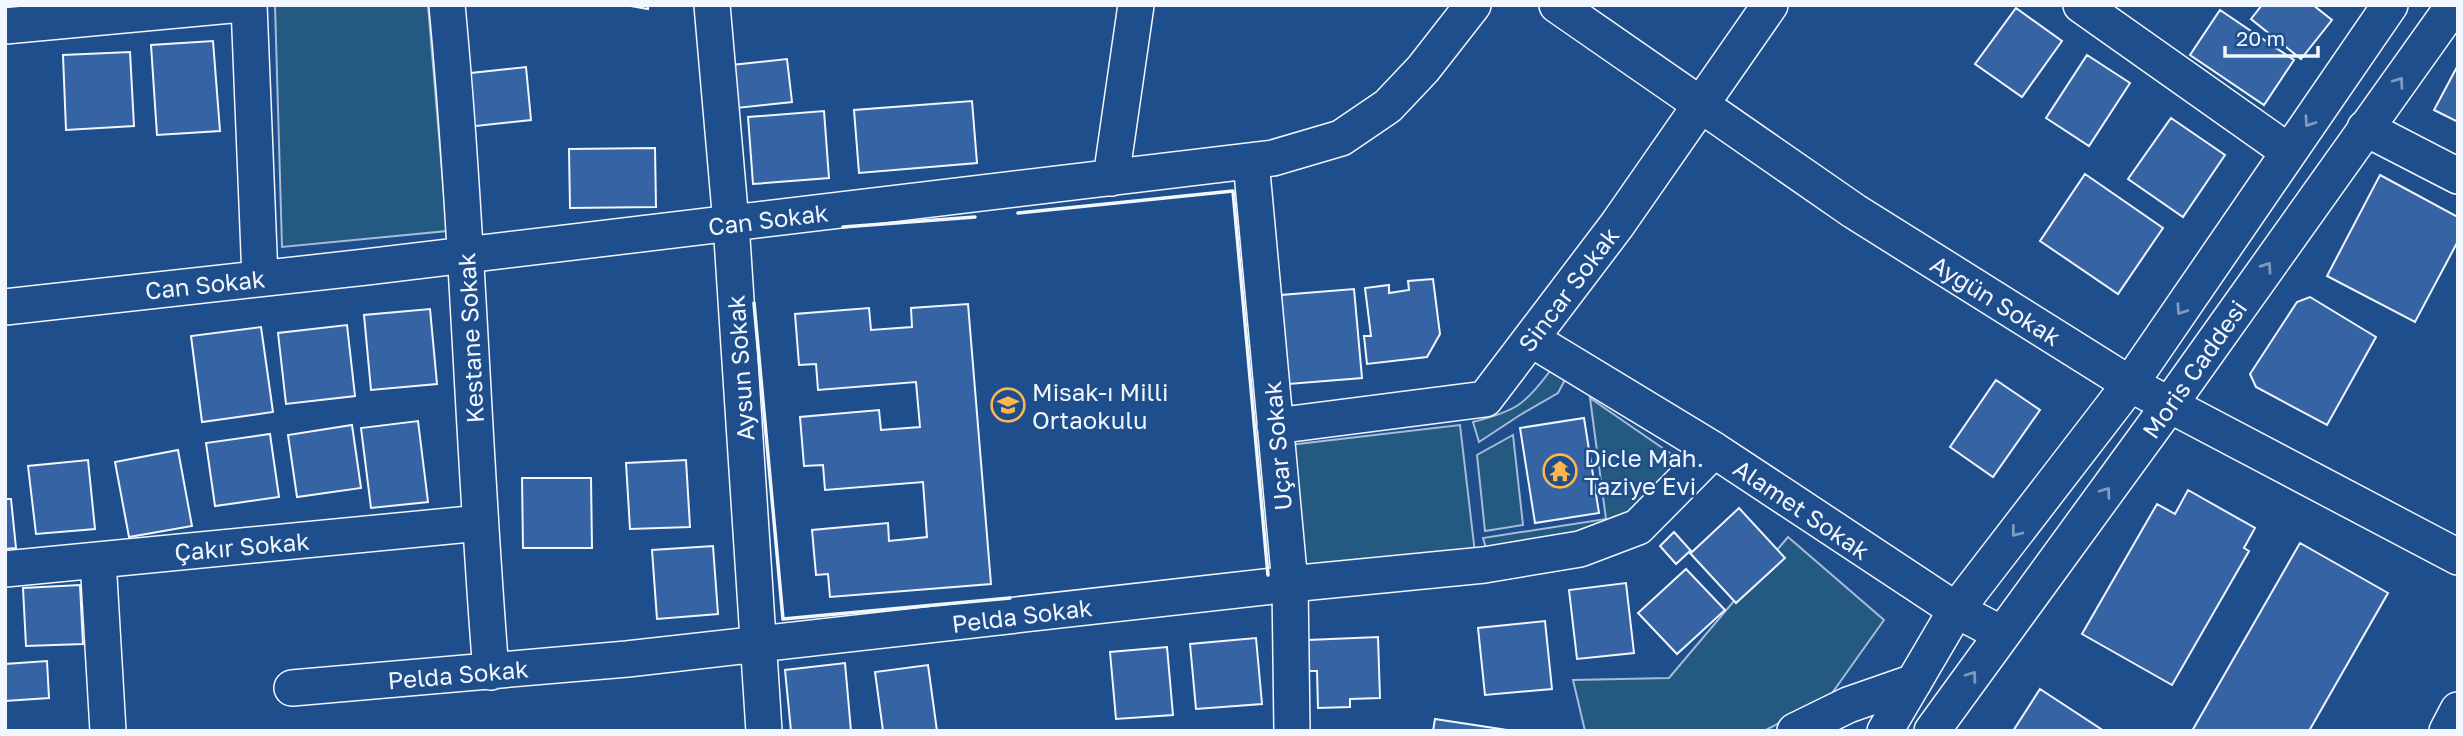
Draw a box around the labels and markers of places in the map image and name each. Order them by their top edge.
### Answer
place label: Misak-ı Milli Ortaokulu [1032,377,1168,434]
school or university icon: Misak-ı Milli Ortaokulu [989,386,1027,424]
place label: Dicle Mah. Taziye Evi [1584,443,1704,500]
temple icon: Dicle Mah. Taziye Evi [1541,452,1579,490]

